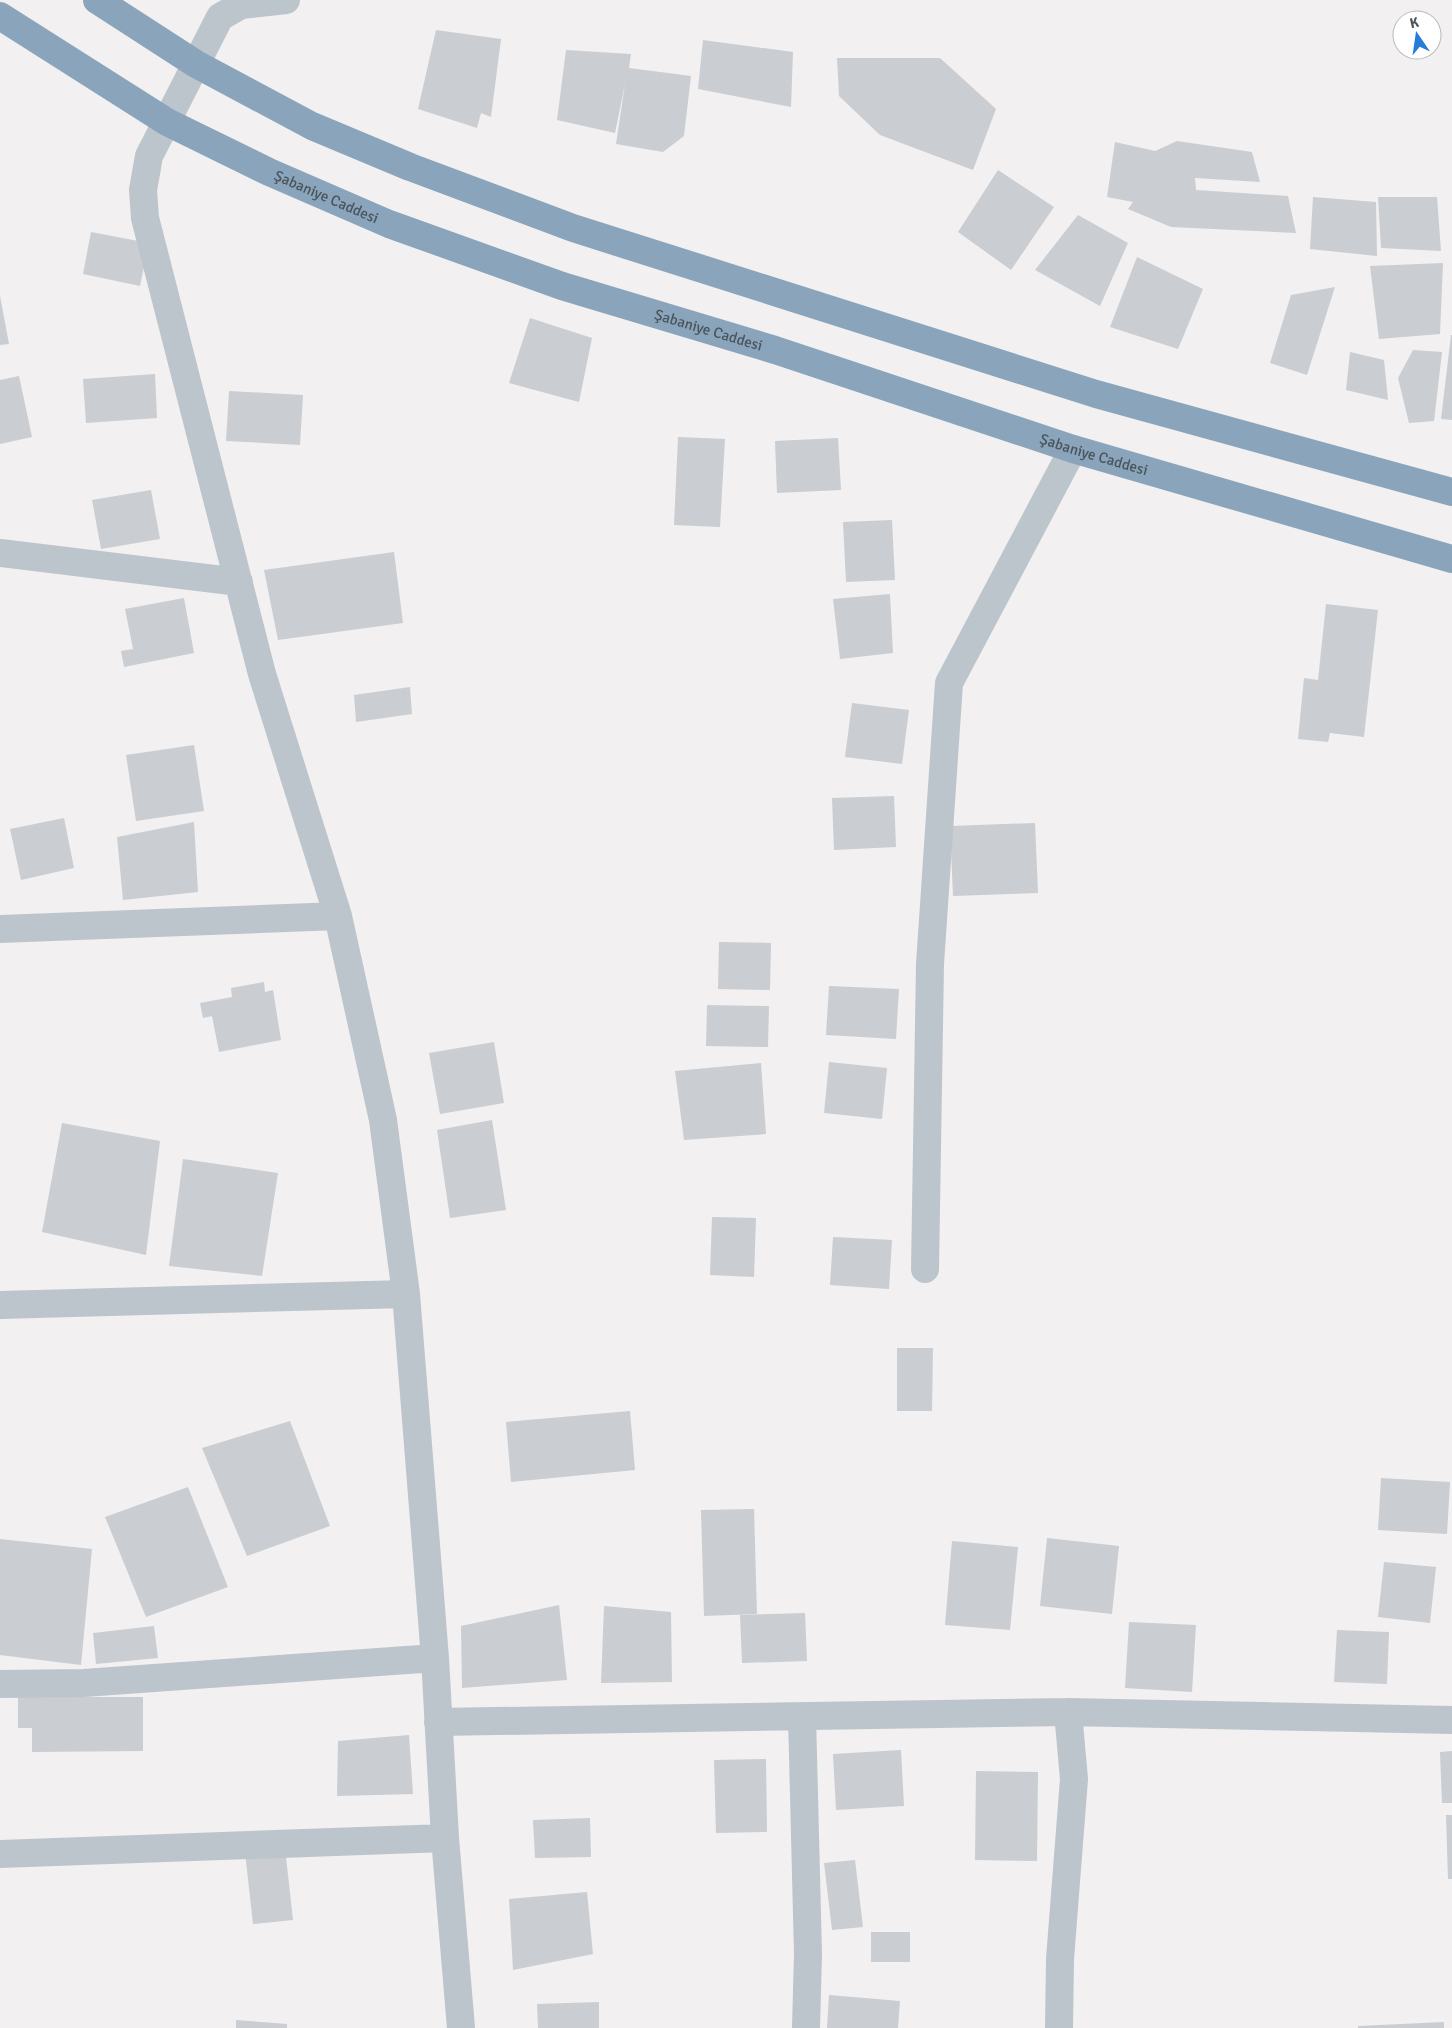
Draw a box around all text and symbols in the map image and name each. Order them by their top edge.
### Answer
north arrow [1392,10,1442,60]
text: K [1408,13,1421,32]
street label: Şabaniye Caddesi [272,166,381,227]
street label: Şabaniye Caddesi [652,305,765,355]
street label: Şabaniye Caddesi [1038,430,1150,479]

